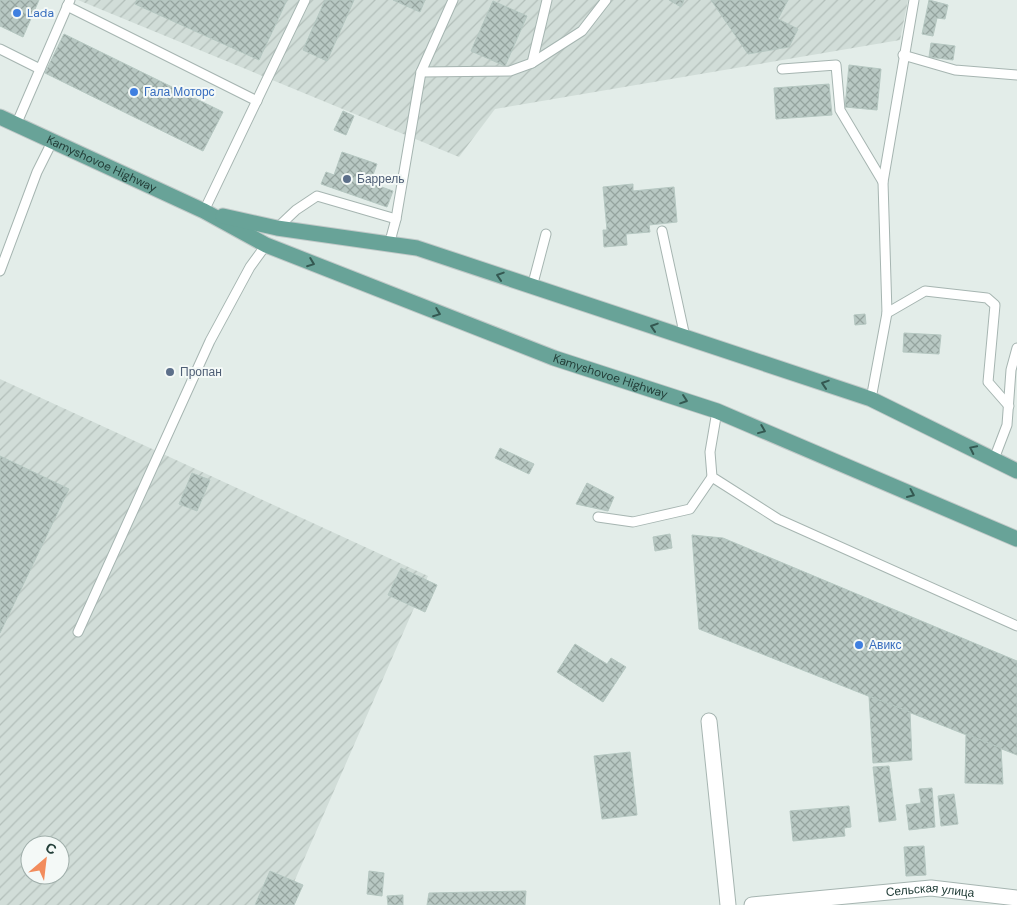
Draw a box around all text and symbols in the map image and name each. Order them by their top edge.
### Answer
place label: Lada [27,5,54,21]
marker: Lada [11,7,23,19]
place label: Гала Моторс [144,84,215,100]
marker: Гала Моторс [128,86,140,98]
street label: Kamyshovoe Highway [44,132,160,196]
place label: Баррель [357,171,404,187]
marker: Баррель [341,173,353,185]
one-way arrow [306,257,315,267]
one-way arrow [496,272,504,282]
one-way arrow [432,307,441,317]
one-way arrow [650,323,659,333]
street label: Kamyshovoe Highway [551,350,670,403]
place label: Пропан [180,364,222,380]
marker: Пропан [164,366,176,378]
one-way arrow [821,380,829,390]
one-way arrow [680,394,688,404]
one-way arrow [757,423,766,434]
one-way arrow [969,445,978,455]
one-way arrow [906,488,915,499]
place label: Авикс [869,637,901,653]
marker: Авикс [853,639,865,651]
north arrow [20,835,70,885]
text: С [42,838,60,859]
street label: Сельская улица [885,880,976,901]

